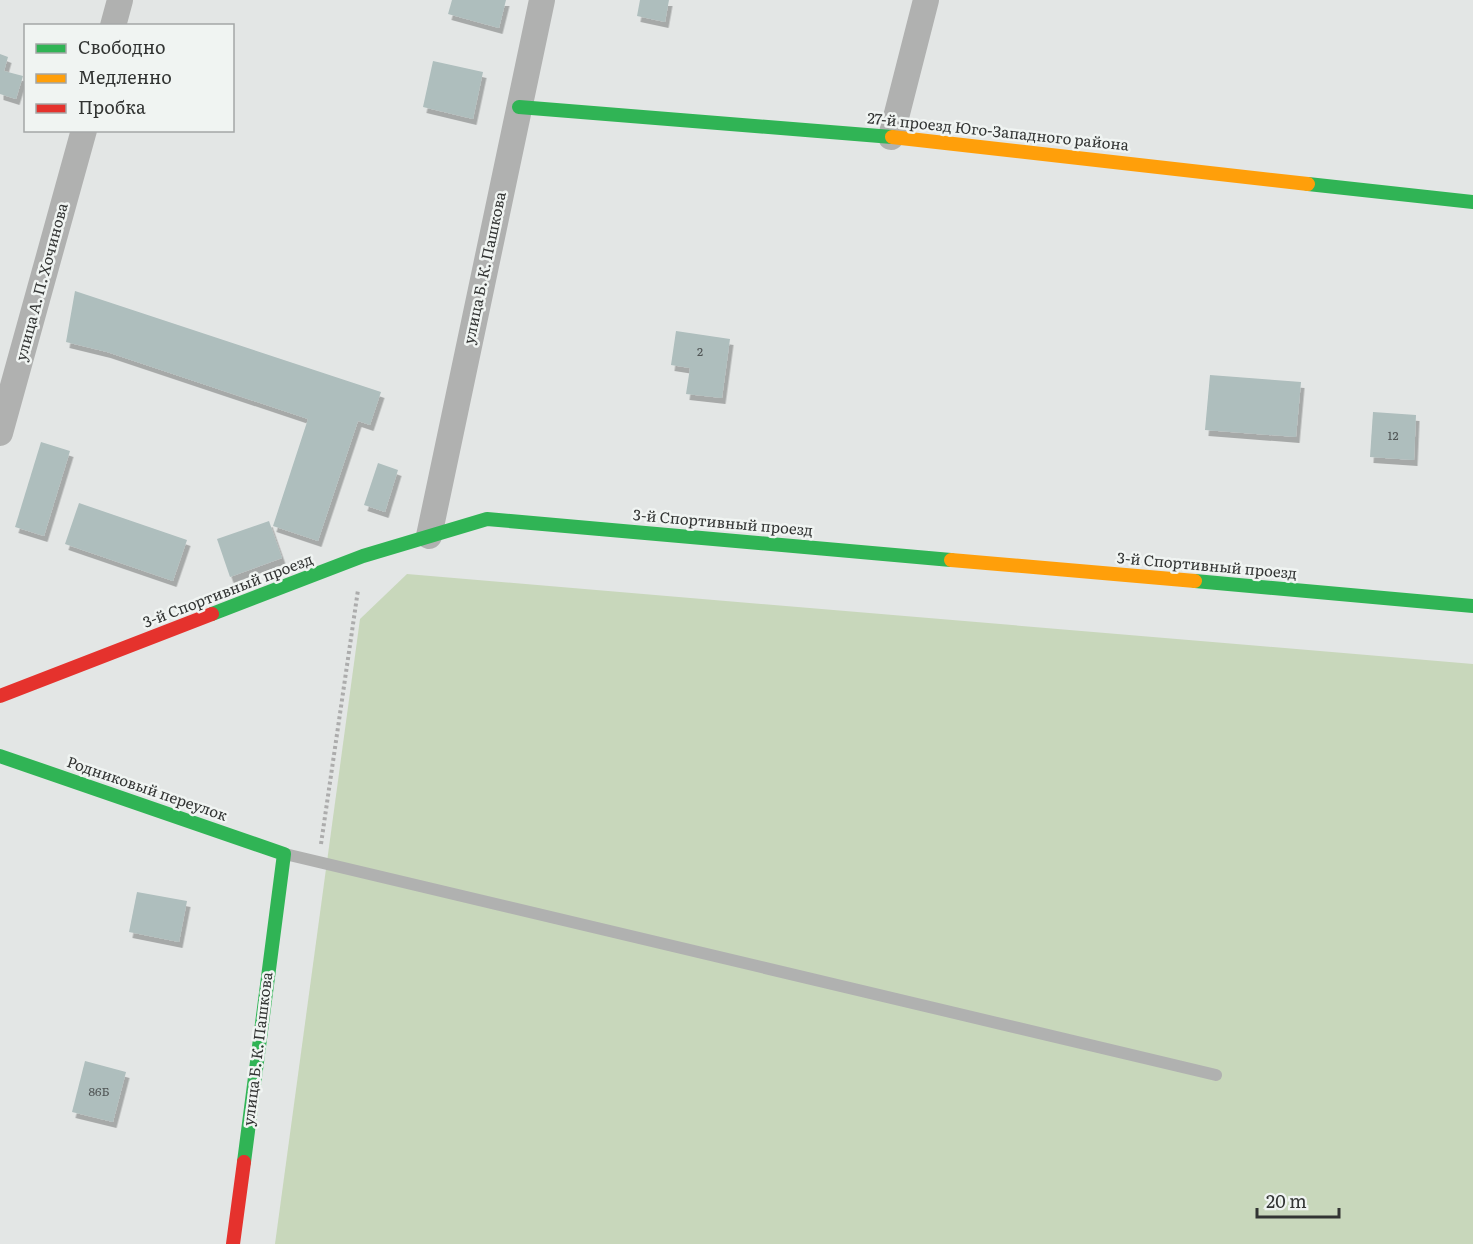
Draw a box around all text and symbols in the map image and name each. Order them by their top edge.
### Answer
legend [24,24,234,132]
text: Свободно [78,33,166,60]
text: Медленно [78,63,172,90]
text: Пробка [78,93,146,120]
street label: 27-й проезд Юго-Западного района [866,105,1131,156]
street label: улица Б. К. Пашкова [456,189,511,346]
street label: улица А. П. Хочинова [8,199,73,363]
house number: 2 [697,342,703,360]
house number: 12 [1388,426,1398,444]
street label: 3-й Спортивный проезд [632,502,814,541]
street label: 3-й Спортивный проезд [1116,545,1298,584]
street label: 3-й Спортивный проезд [139,546,316,633]
street label: Родниковый переулок [64,749,231,826]
street label: улица Б. К. Пашкова [236,970,277,1127]
house number: 86Б [88,1082,110,1100]
scale bar [1257,1181,1340,1219]
text: 20 m [1266,1187,1307,1214]

